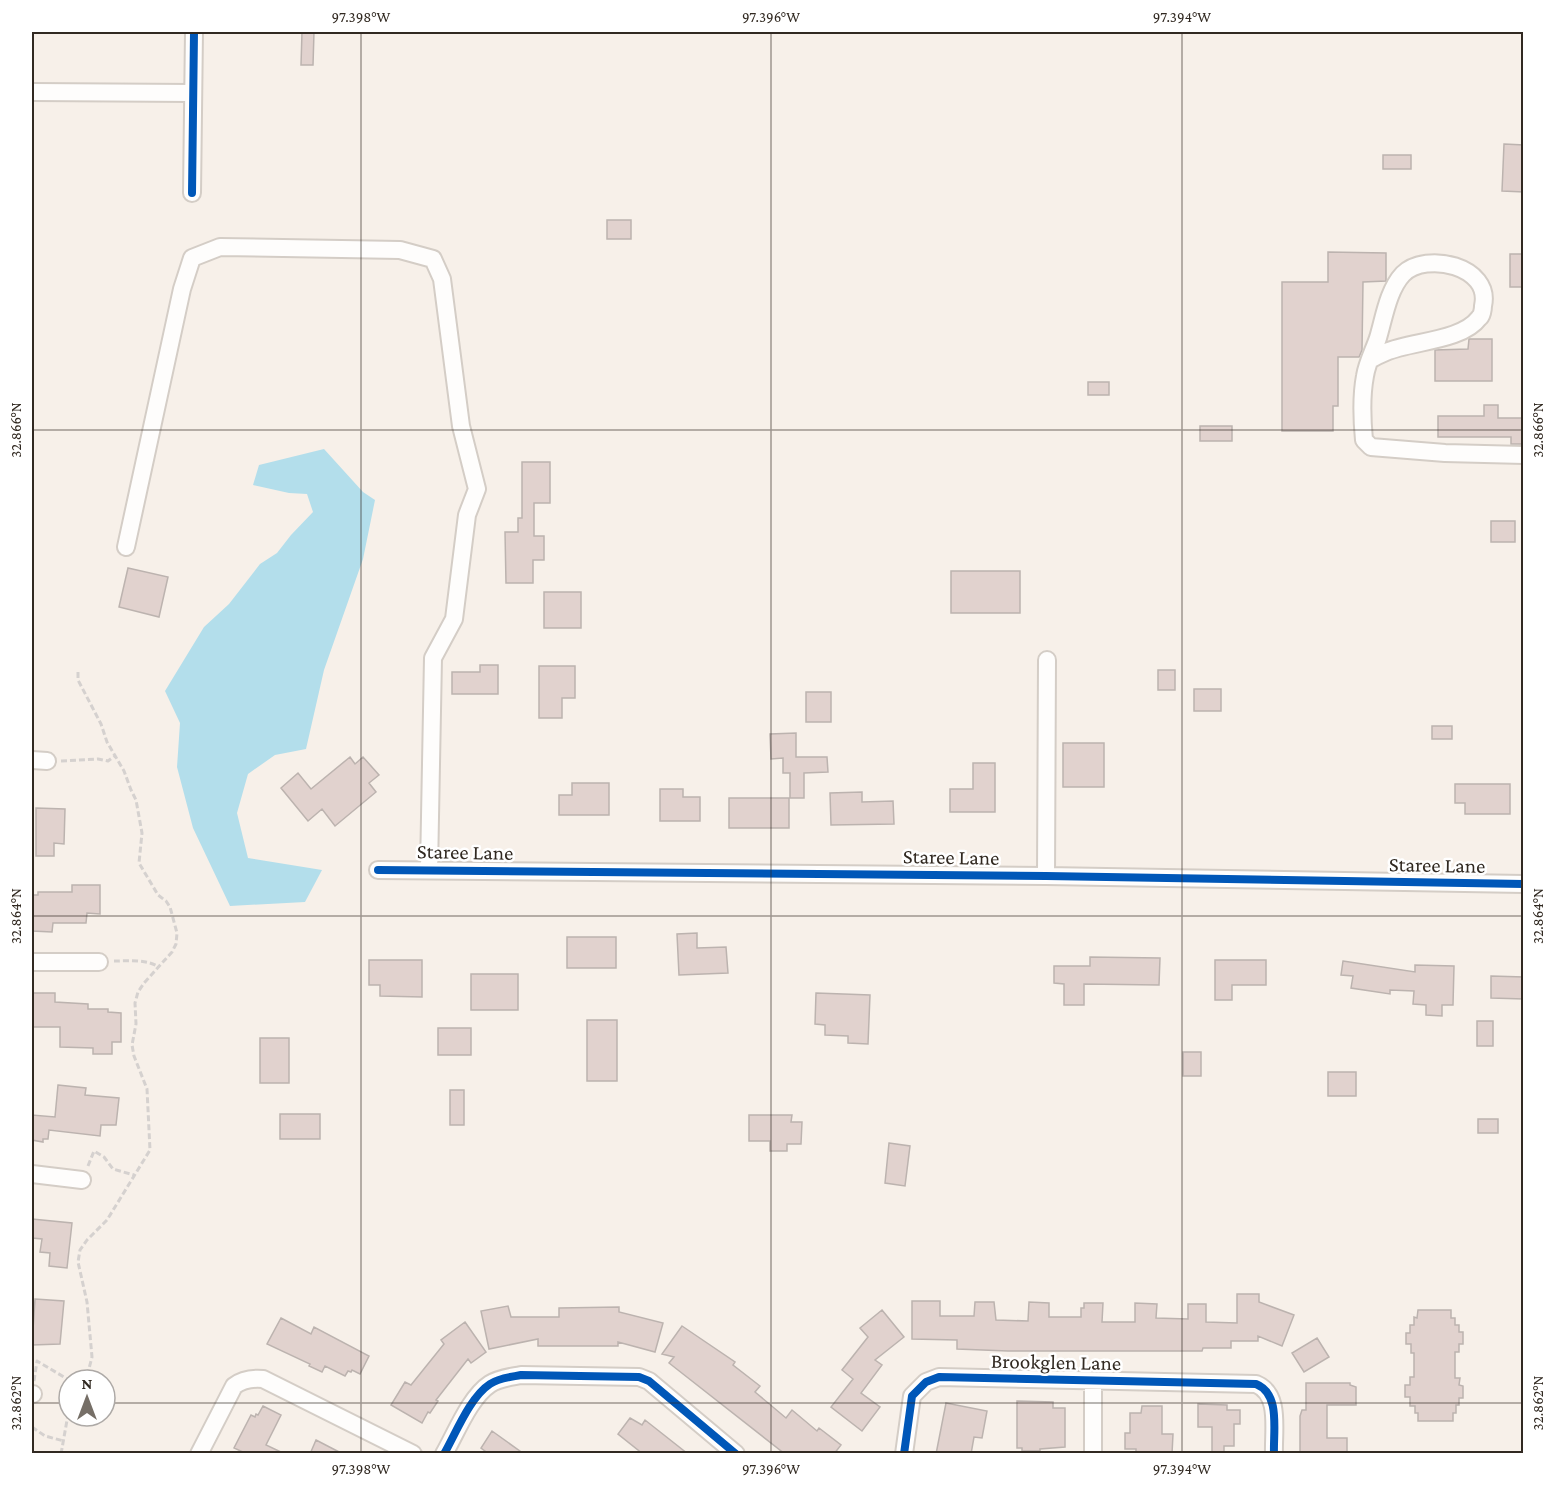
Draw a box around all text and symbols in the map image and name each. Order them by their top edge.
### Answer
text: 97.398°W [332,9,391,25]
text: 97.396°W [742,9,800,25]
text: 97.394°W [1153,9,1211,25]
text: 32.866°N [8,402,24,458]
text: 32.866°N [1530,402,1546,458]
street label: Staree Lane [417,839,513,865]
street label: Staree Lane [903,844,999,870]
street label: Staree Lane [1389,852,1485,878]
text: 32.864°N [8,888,24,944]
text: 32.864°N [1530,888,1546,944]
street label: Brookglen Lane [991,1349,1121,1375]
north arrow [57,1368,117,1428]
text: 32.862°N [8,1375,24,1430]
text: N [82,1375,93,1392]
text: 32.862°N [1530,1375,1546,1430]
text: 97.398°W [332,1461,391,1477]
text: 97.396°W [742,1461,800,1477]
text: 97.394°W [1153,1461,1211,1477]

